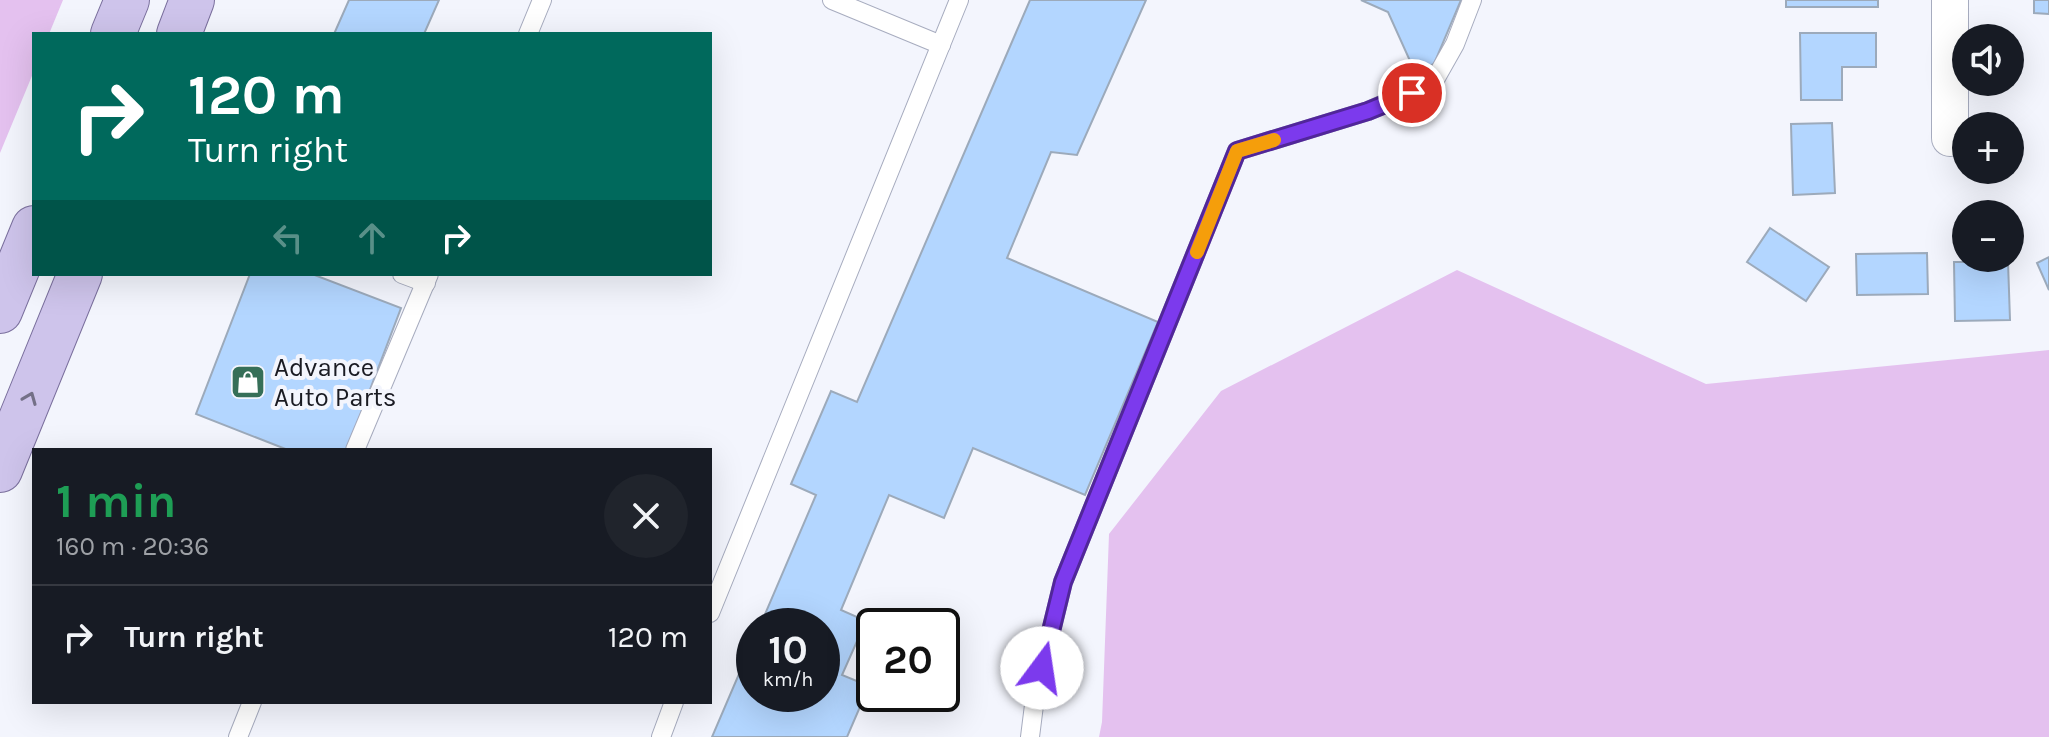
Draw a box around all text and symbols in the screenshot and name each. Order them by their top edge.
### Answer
map controls [1952,24,2024,272]
button: sound [1952,24,2024,96]
pin [1378,59,1446,127]
text: 120 m [188,62,345,127]
icon: right [56,64,160,168]
icon: arrive [1390,71,1434,115]
button: + [1952,112,2024,184]
text: Turn right [188,129,348,171]
button: − [1952,200,2024,272]
icon: left [266,216,310,260]
icon: ahead [350,216,394,260]
icon: right [434,216,478,260]
place label: Advance Auto Parts [274,352,396,413]
shop icon: Advance Auto Parts [229,363,267,401]
one-way arrow [20,392,36,406]
text: 1 min [56,473,176,529]
button: close [604,474,688,558]
text: 160 m · 20:36 [56,531,209,562]
speed limit sign: 20 [856,608,960,712]
icon: right [56,615,100,659]
text: Turn right [124,619,264,655]
text: 120 m [608,619,688,655]
text: 10 [768,626,808,673]
position arrow [1000,626,1084,710]
text: km/h [763,668,813,691]

